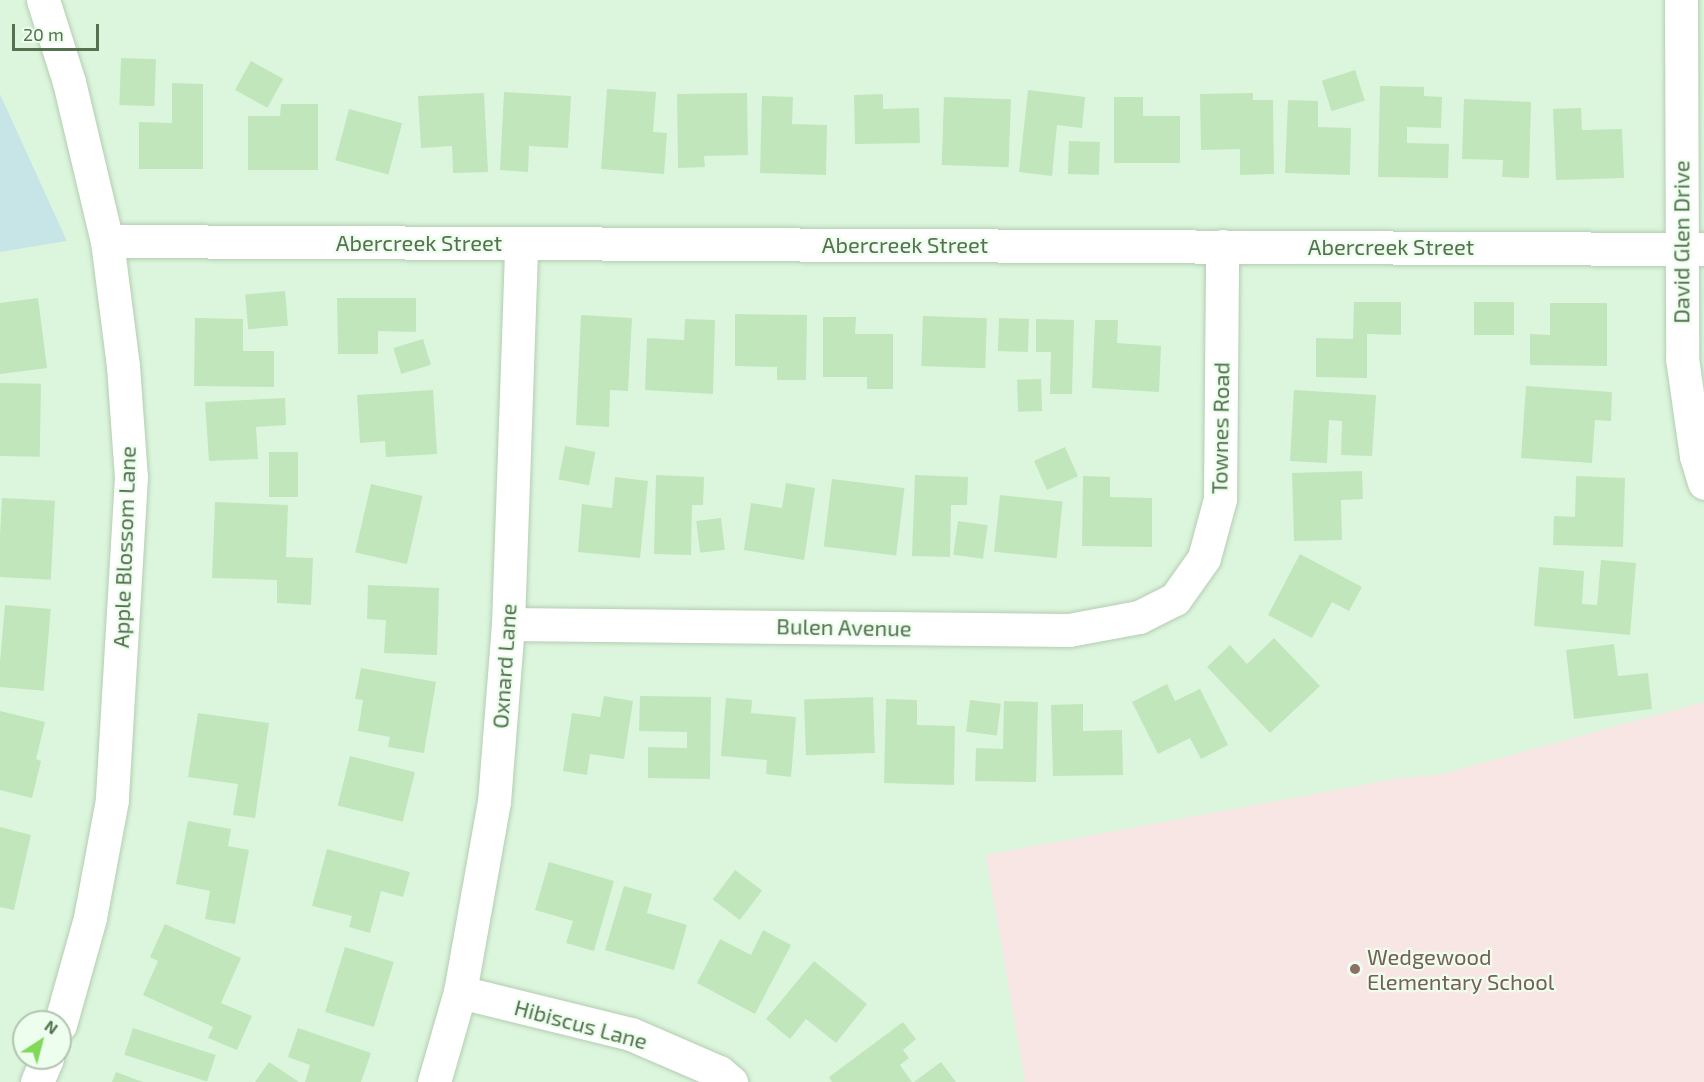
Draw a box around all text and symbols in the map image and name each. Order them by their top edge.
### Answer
scale bar [15,12,102,50]
text: 20 m [23,23,64,45]
street label: David Glen Drive [1668,160,1694,324]
street label: Abercreek Street [336,230,502,256]
street label: Abercreek Street [822,232,988,258]
street label: Abercreek Street [1308,234,1474,260]
street label: Townes Road [1206,362,1234,494]
street label: Apple Blossom Lane [107,446,141,648]
street label: Oxnard Lane [486,603,522,729]
street label: Bulen Avenue [776,613,912,641]
place label: Wedgewood Elementary School [1367,943,1555,994]
marker: Wedgewood Elementary School [1348,962,1362,976]
street label: Hibiscus Lane [512,994,650,1054]
north arrow [12,1010,72,1070]
text: N [41,1016,62,1038]

